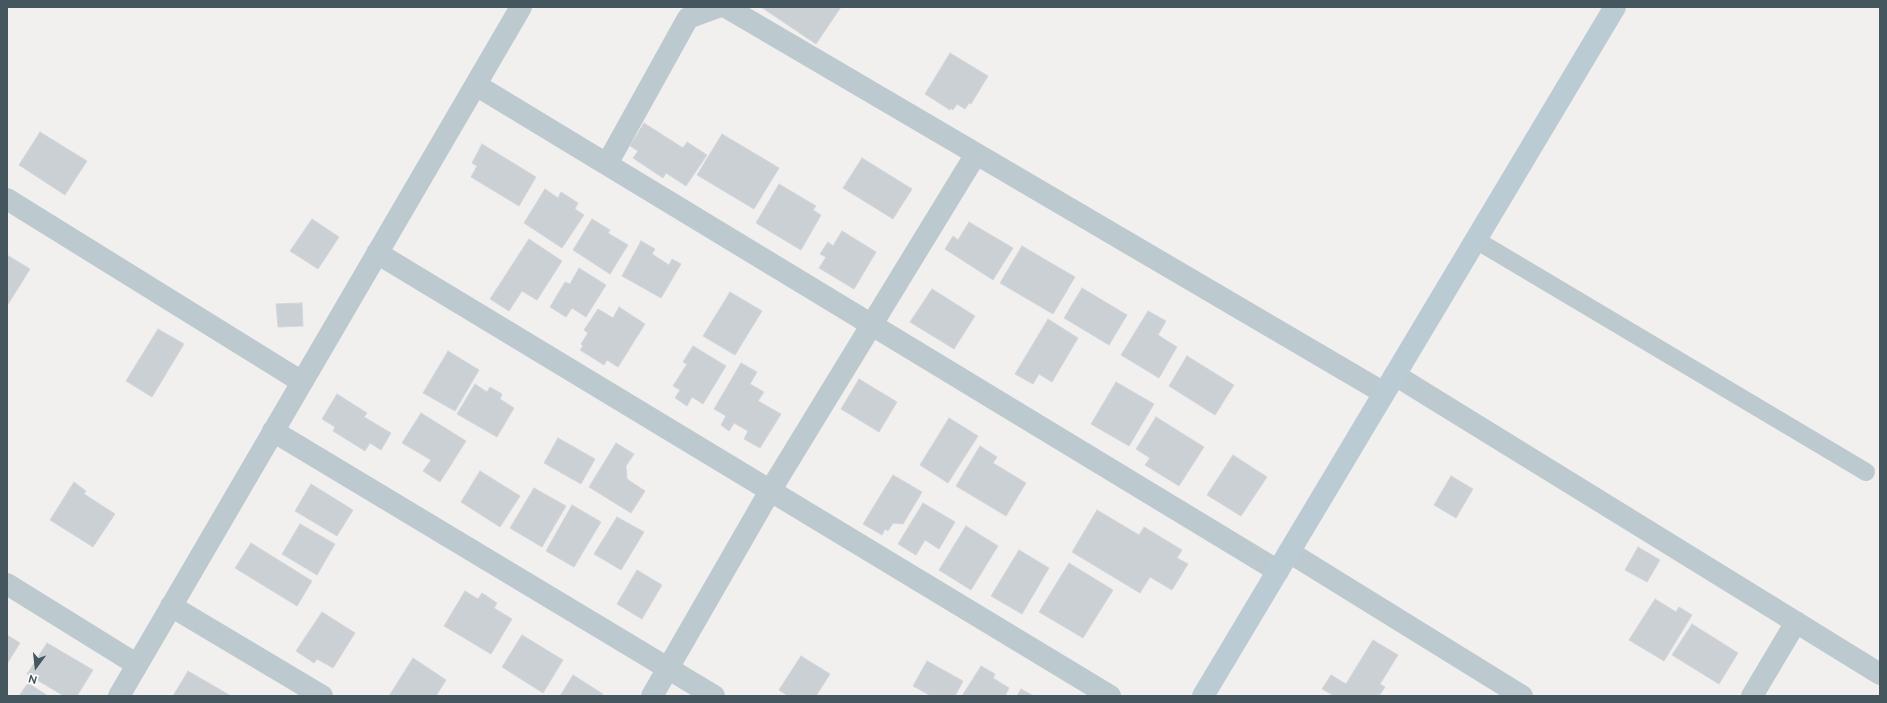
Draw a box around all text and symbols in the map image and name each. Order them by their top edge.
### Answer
north arrow [16,647,56,687]
text: N [27,672,39,686]

